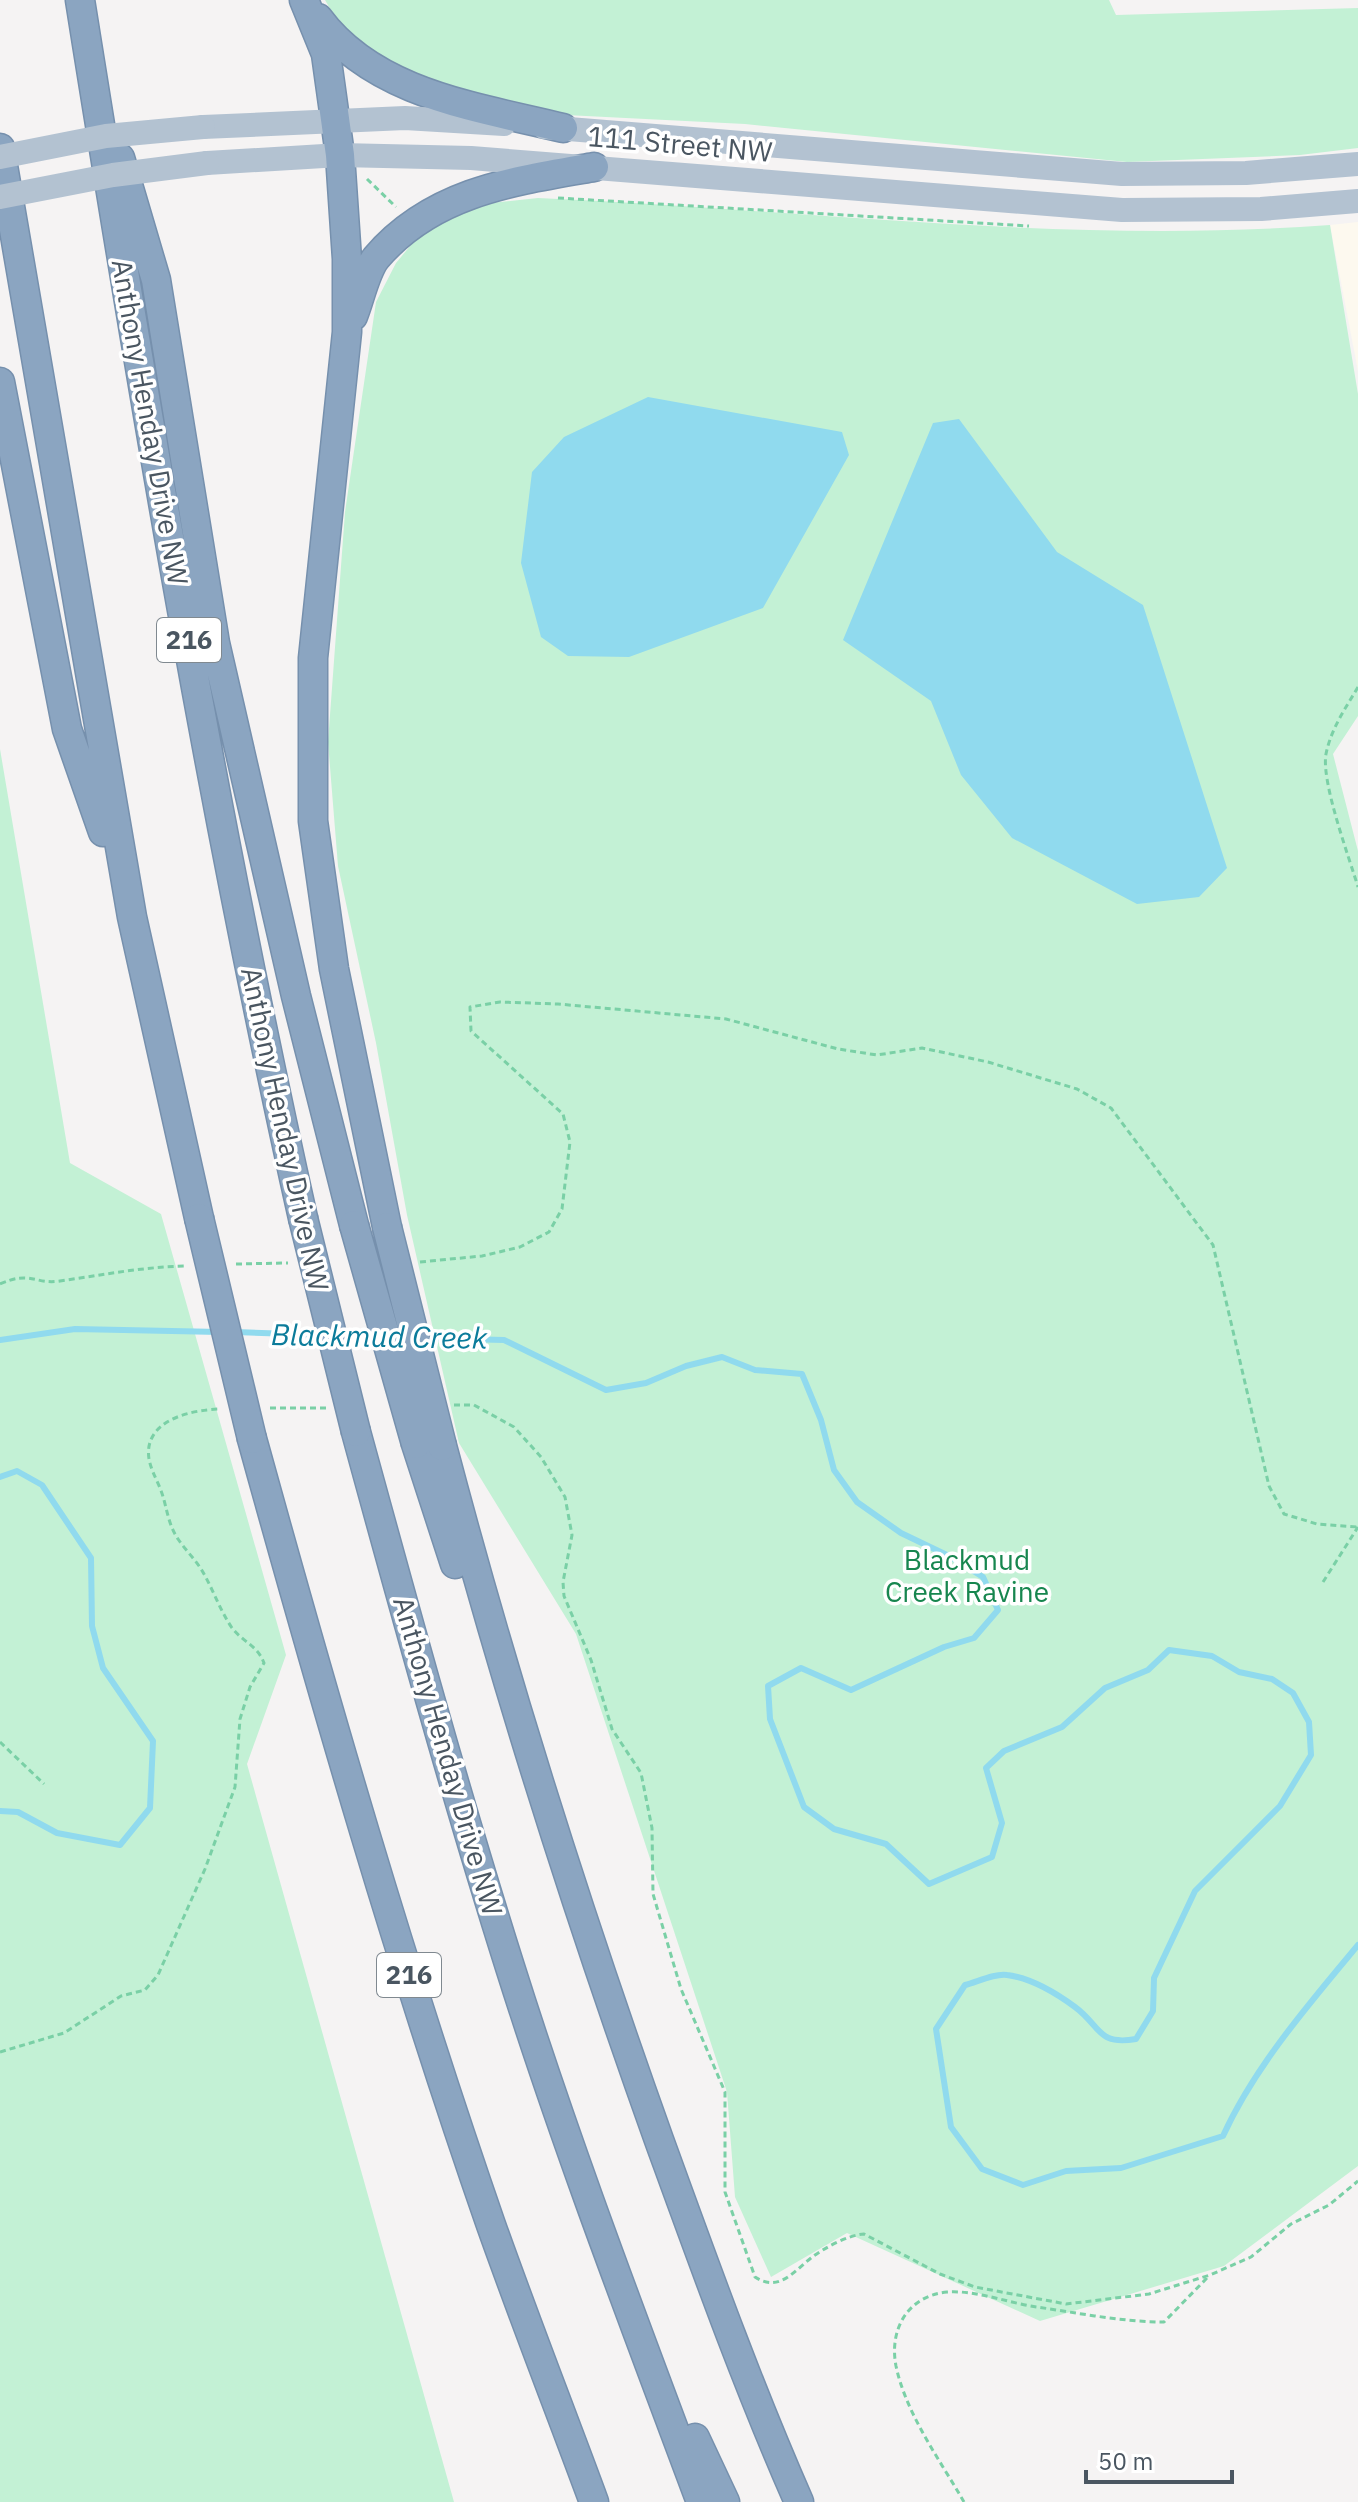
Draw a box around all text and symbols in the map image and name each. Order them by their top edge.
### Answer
street label: 111 Street NW [586,117,774,170]
street label: Anthony Henday Drive NW [104,256,197,588]
road number: 216 [157,618,221,662]
street label: Anthony Henday Drive NW [233,963,338,1294]
water label: Blackmud Creek [271,1314,488,1357]
park label: Blackmud Creek Ravine [885,1541,1049,1610]
street label: Anthony Henday Drive NW [385,1592,512,1920]
road number: 216 [377,1953,441,1997]
scale bar [1086,2434,1232,2484]
text: 50 m [1098,2445,1153,2477]

